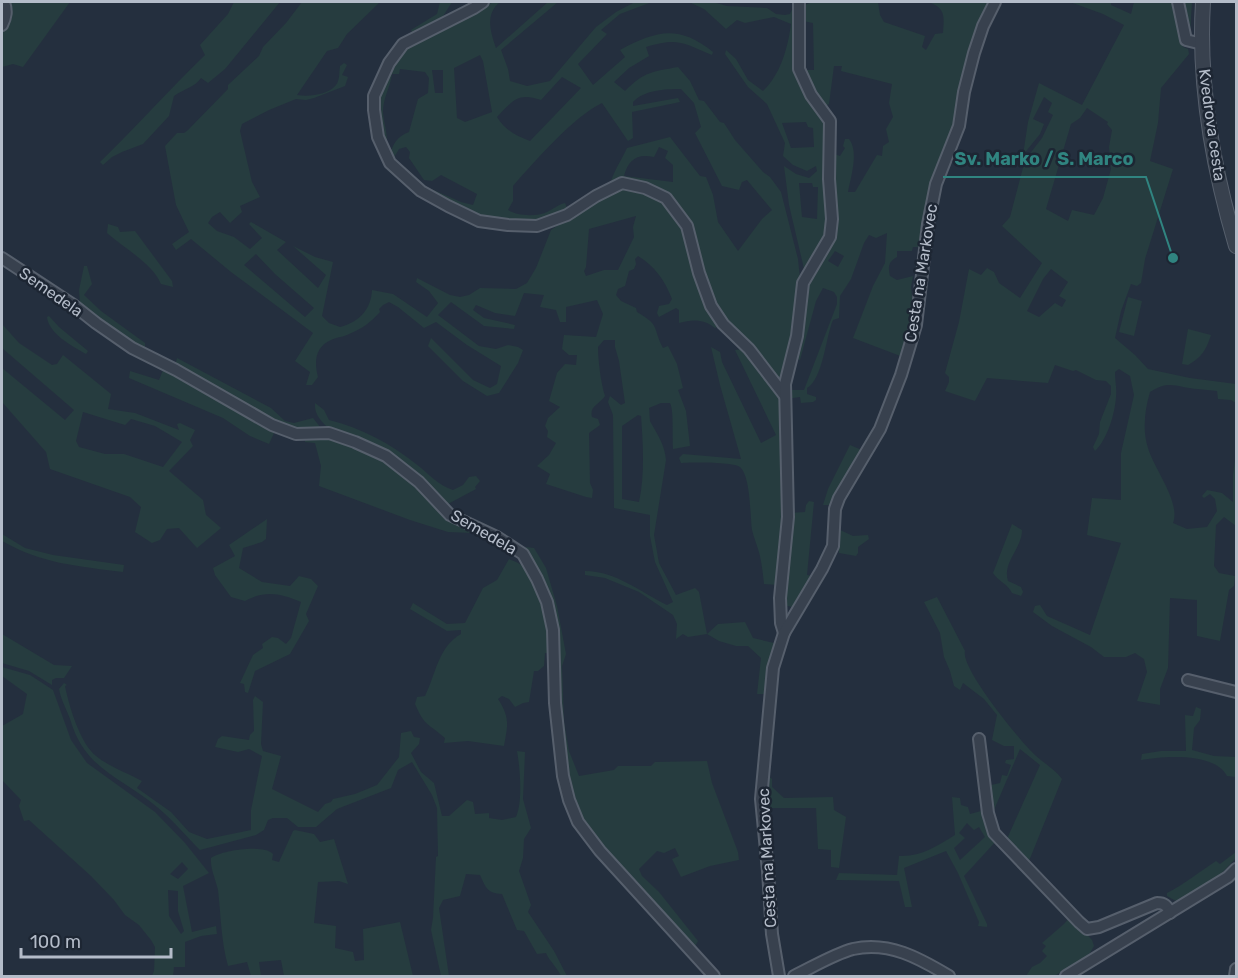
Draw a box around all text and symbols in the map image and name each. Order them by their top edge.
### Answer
street label: Kvedrova cesta [1195,68,1229,182]
callout: Sv. Marko / S. Marco [943,141,1146,177]
text: Sv. Marko / S. Marco [955,148,1133,170]
street label: Cesta na Markovec [901,202,941,344]
street label: Semedela [16,263,86,321]
street label: Semedela [448,505,520,559]
street label: Cesta na Markovec [754,787,780,928]
scale bar [21,921,171,959]
text: 100 m [30,931,81,953]

